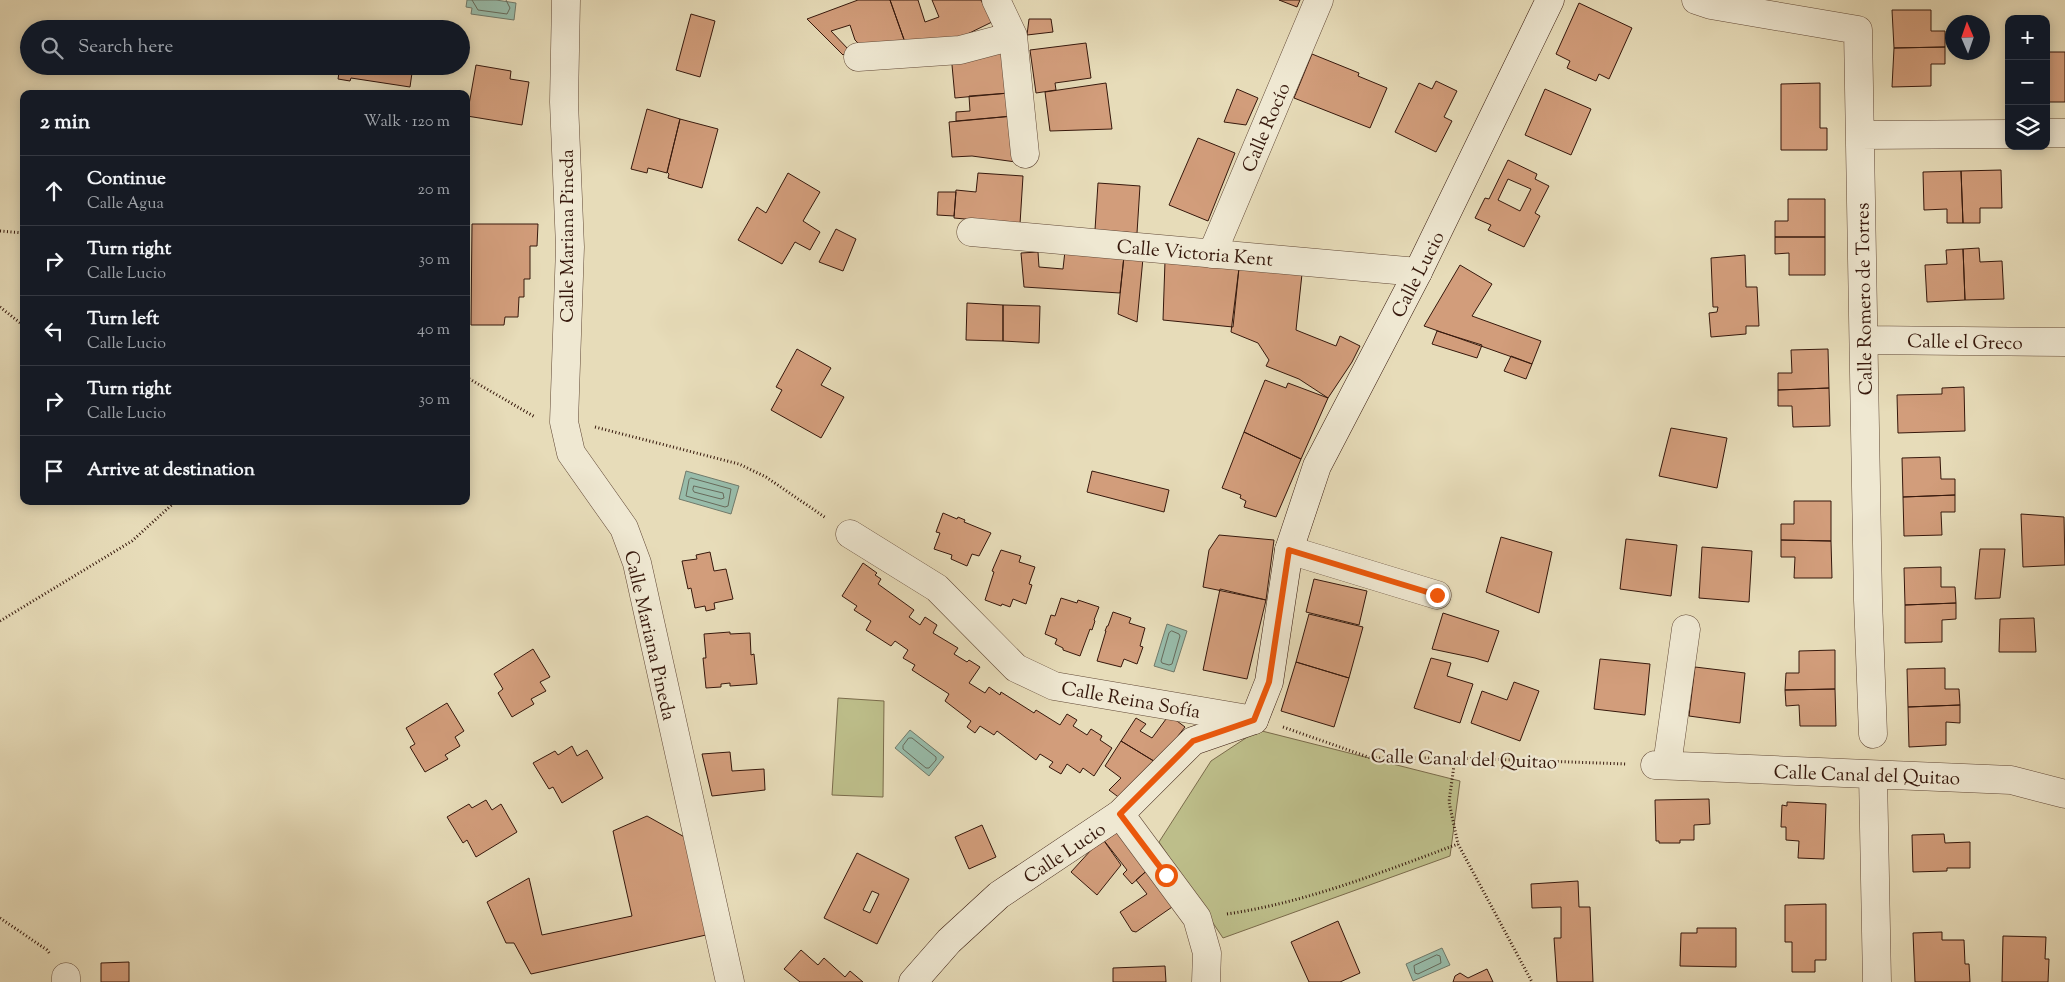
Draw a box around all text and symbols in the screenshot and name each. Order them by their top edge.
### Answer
north arrow [1945,15,1990,60]
map controls [2005,15,2050,150]
button: + [2005,15,2050,60]
search box [20,20,470,75]
icon: search [38,34,66,62]
text: Search here [78,34,173,61]
button: − [2005,60,2050,105]
street label: Calle Rocío [1236,79,1298,177]
button: layers [2005,105,2050,150]
text: 2 min [40,108,90,138]
text: Walk · 120 m [364,111,450,134]
street label: Calle Mariana Pineda [555,149,582,323]
text: Continue [87,166,166,193]
icon: ahead [40,177,68,205]
text: 20 m [417,179,450,202]
text: Calle Agua [87,193,164,216]
street label: Calle Romero de Torres [1850,202,1881,396]
street label: Calle Lucio [1386,227,1453,323]
street label: Calle Victoria Kent [1116,234,1274,275]
text: Turn right [87,236,171,263]
icon: right [40,247,68,275]
text: 30 m [419,249,450,272]
text: Calle Lucio [87,263,166,286]
text: Turn left [87,306,159,333]
icon: left [40,317,68,345]
text: 40 m [417,319,450,342]
street label: Calle el Greco [1907,329,2023,358]
text: Calle Lucio [87,333,166,356]
text: Turn right [87,376,171,403]
icon: right [40,387,68,415]
text: 30 m [419,389,450,412]
text: Calle Lucio [87,403,166,426]
icon: arrive [40,457,68,485]
text: Arrive at destination [87,457,255,484]
street label: Calle Mariana Pineda [616,548,681,723]
route end [1426,584,1449,607]
street label: Calle Reina Sofía [1059,676,1203,727]
street label: Calle Canal del Quitao [1370,744,1558,777]
street label: Calle Canal del Quitao [1773,760,1961,793]
street label: Calle Lucio [1019,817,1112,891]
route start [1155,864,1178,887]

